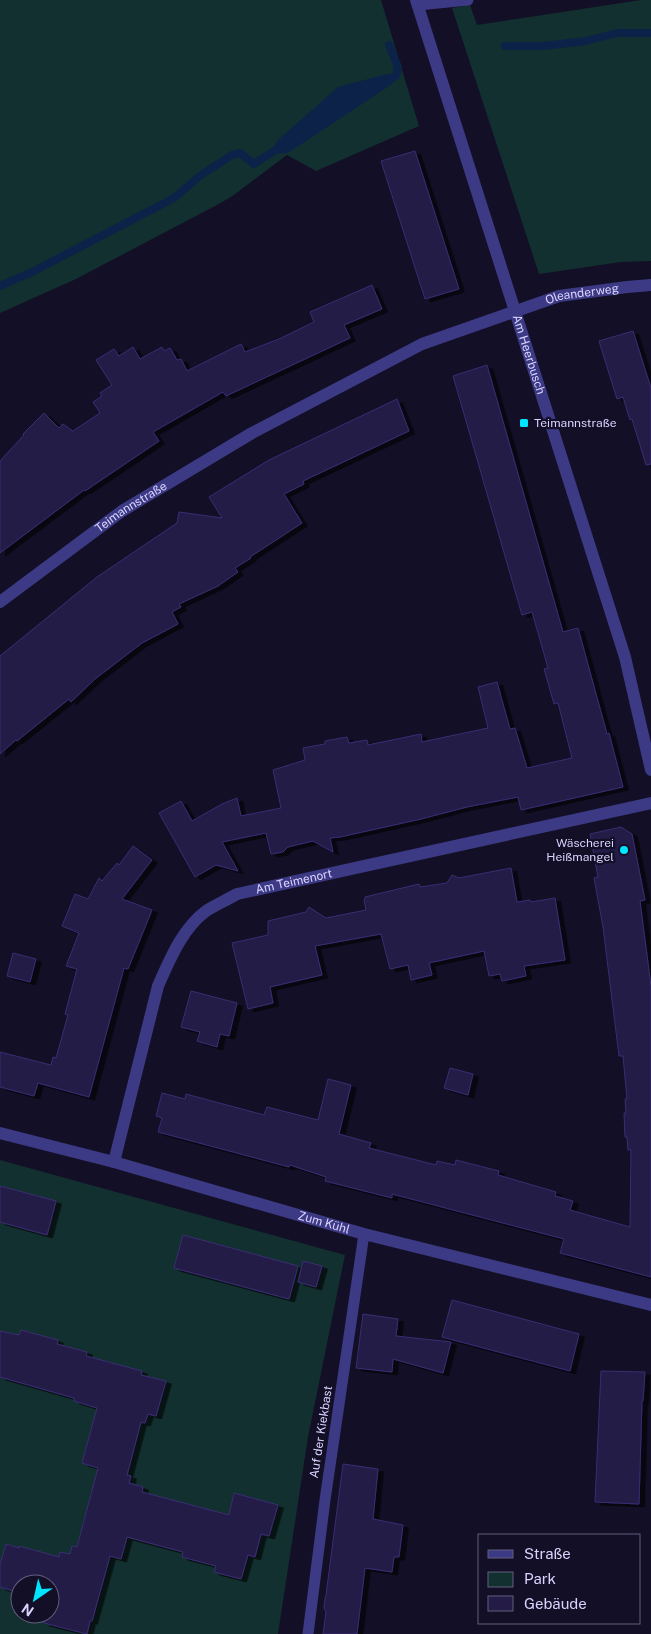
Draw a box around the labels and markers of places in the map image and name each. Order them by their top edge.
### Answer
place label: Teimannstraße [534,416,617,430]
marker: Teimannstraße [518,417,530,429]
place label: Wäscherei Heißmangel [546,836,614,864]
marker: Wäscherei Heißmangel [618,844,630,856]

